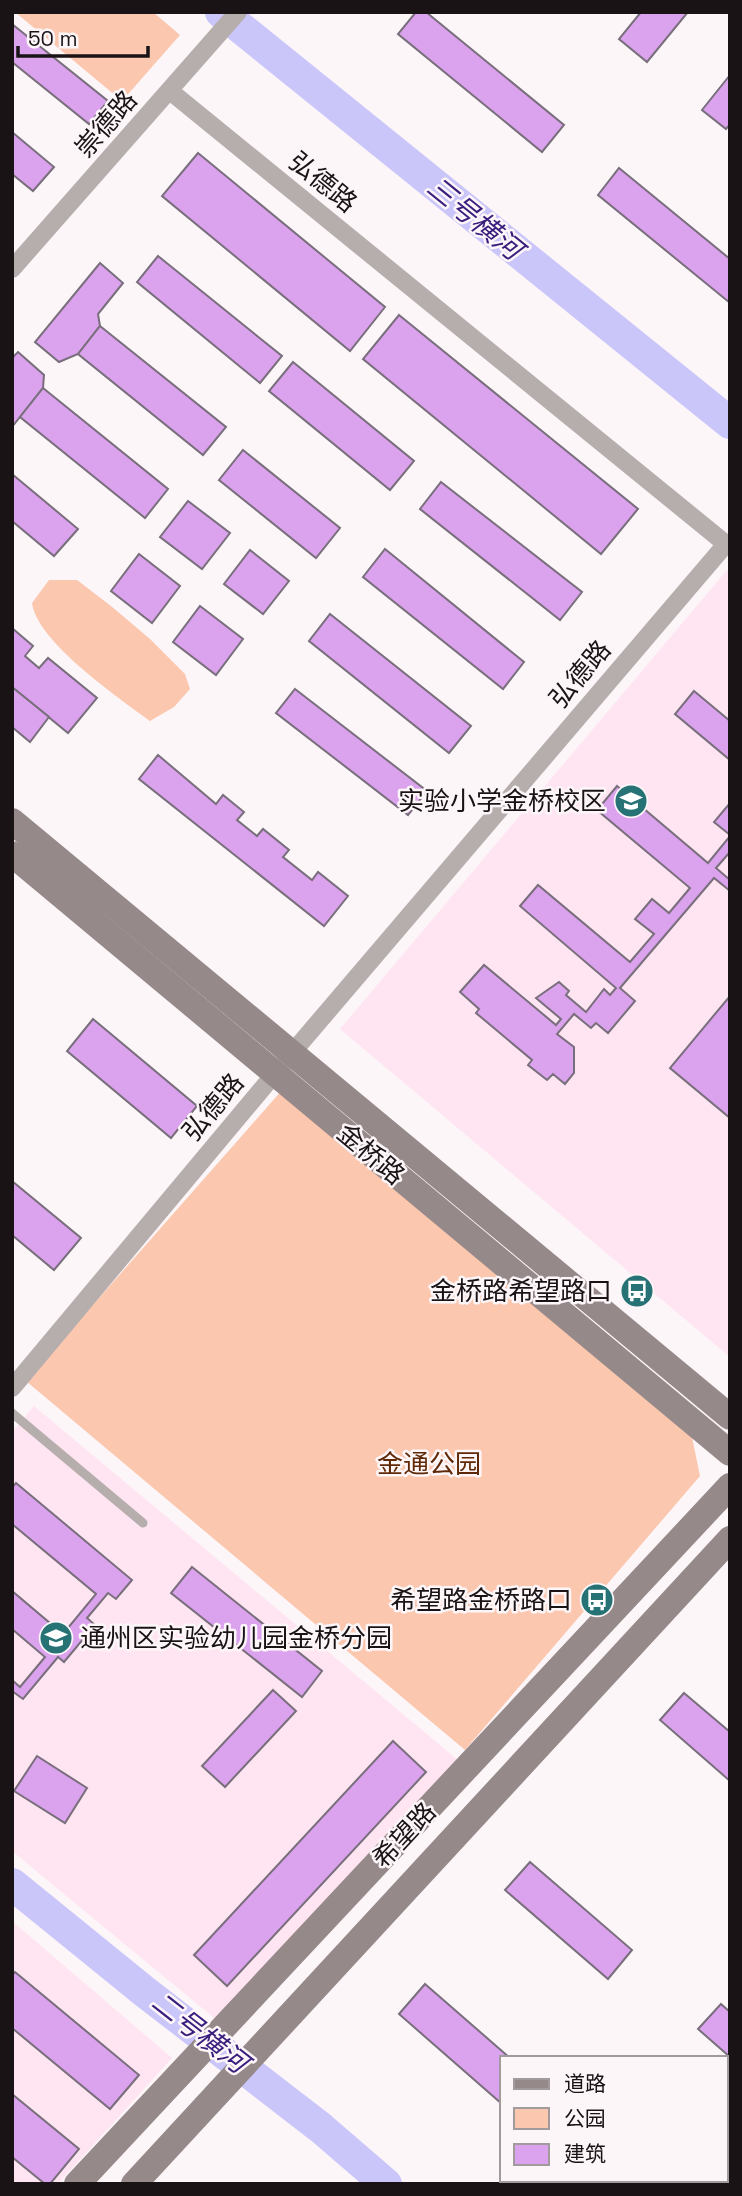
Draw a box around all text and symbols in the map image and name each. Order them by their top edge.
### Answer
scale bar [18,14,147,58]
text: 50 m [28,25,78,52]
street label: 崇德路 [68,83,144,165]
street label: 弘德路 [282,144,364,220]
water label: 三号横河 [420,169,534,270]
street label: 弘德路 [542,633,618,715]
school or university icon: 实验小学金桥校区 [612,782,650,820]
place label: 实验小学金桥校区 [398,784,606,818]
street label: 弘德路 [175,1066,251,1148]
street label: 金桥路 [330,1116,412,1192]
bus stop icon: 金桥路希望路口 [618,1272,656,1310]
place label: 金桥路希望路口 [430,1274,612,1308]
park label: 金通公园 [377,1447,481,1481]
bus stop icon: 希望路金桥路口 [578,1581,616,1619]
place label: 希望路金桥路口 [390,1583,572,1617]
school or university icon: 通州区实验幼儿园金桥分园 [37,1619,75,1657]
place label: 通州区实验幼儿园金桥分园 [80,1621,392,1655]
street label: 希望路 [365,1795,443,1875]
water label: 二号横河 [145,1983,259,2084]
legend [500,2056,728,2182]
text: 道路 [564,2070,606,2097]
text: 公园 [564,2105,606,2132]
text: 建筑 [564,2140,606,2167]

